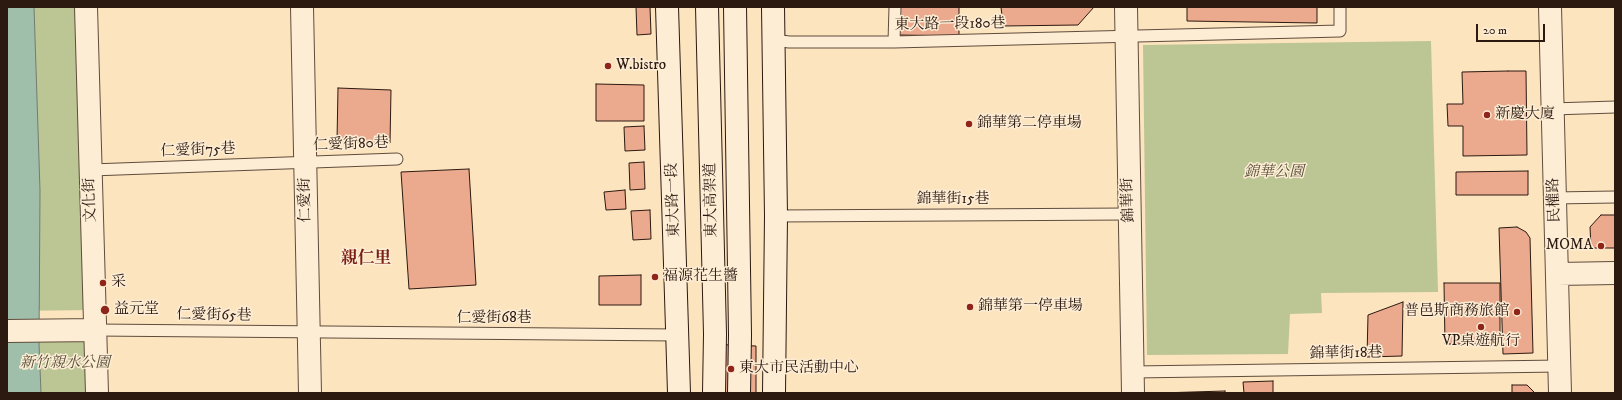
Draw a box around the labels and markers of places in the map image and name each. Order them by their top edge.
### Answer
place label: W.bistro [616,57,666,75]
marker: W.bistro [603,61,613,71]
place label: 新慶大廈 [1495,106,1555,124]
marker: 新慶大廈 [1482,110,1492,120]
place label: 錦華第二停車場 [977,115,1082,133]
marker: 錦華第二停車場 [964,119,974,129]
place label: MOMA [1546,237,1593,255]
marker: MOMA [1596,241,1606,251]
place label: 福源花生醬 [663,268,738,286]
marker: 福源花生醬 [650,272,660,282]
place label: 采 [111,274,126,292]
marker: 采 [98,278,108,288]
place label: 錦華第一停車場 [978,298,1083,316]
place label: 益元堂 [114,301,159,319]
marker: 錦華第一停車場 [965,302,975,312]
place label: 普邑斯商務旅館 [1404,303,1509,321]
marker: 益元堂 [99,304,111,316]
marker: 普邑斯商務旅館 [1512,307,1522,317]
marker: VP桌遊航行 [1476,322,1486,332]
place label: VP桌遊航行 [1442,333,1520,351]
place label: 東大市民活動中心 [739,360,859,378]
marker: 東大市民活動中心 [726,364,736,374]

